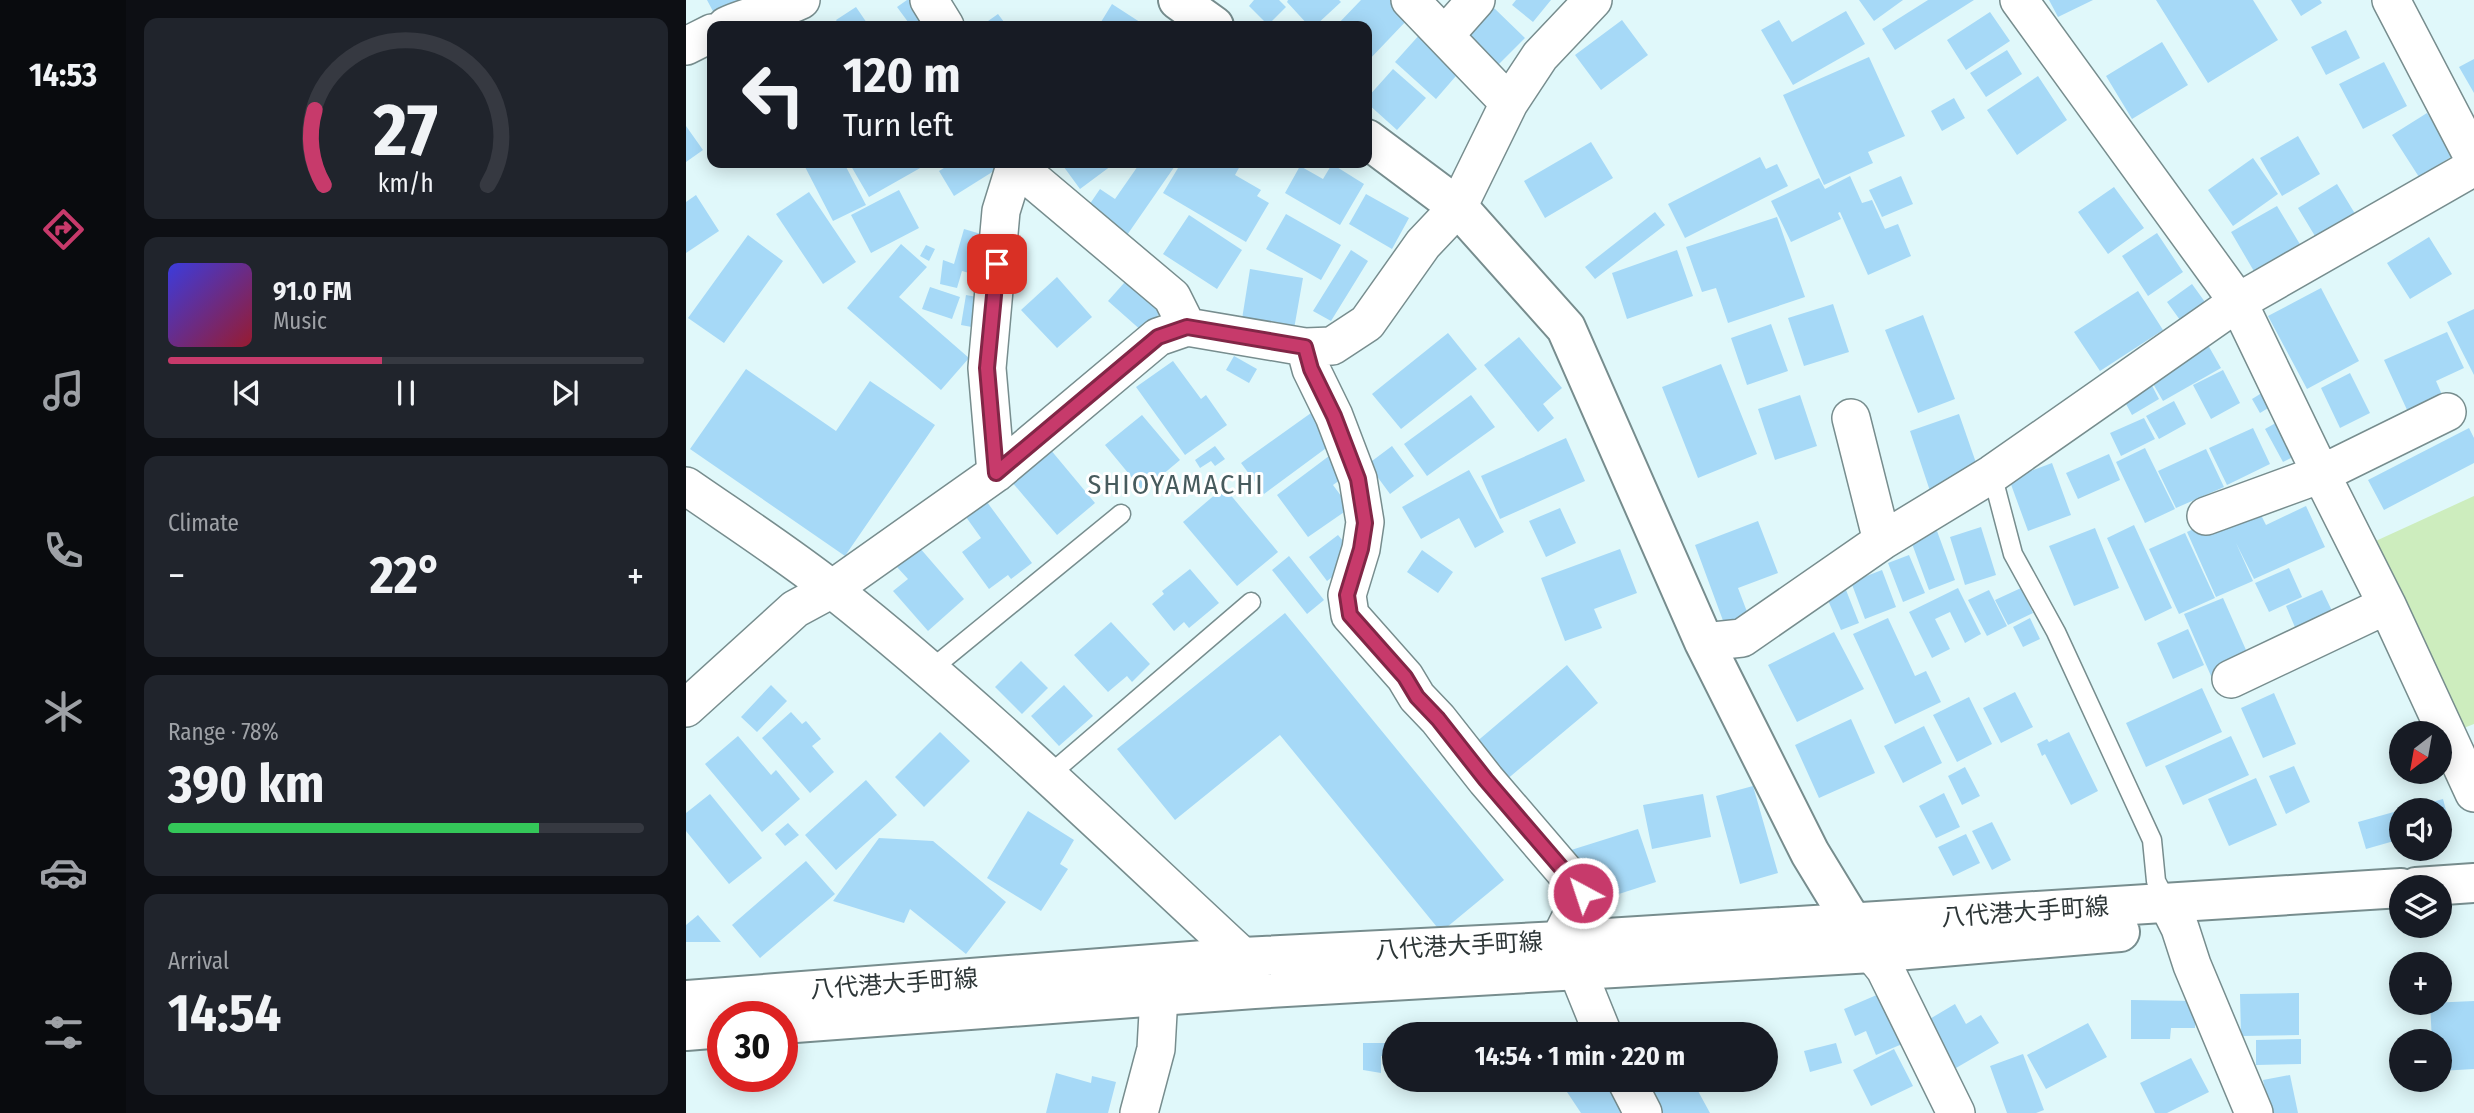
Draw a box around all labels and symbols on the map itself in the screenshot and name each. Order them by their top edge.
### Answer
pin [967,234,1027,294]
district label: SHIOYAMACHI [1087,468,1265,501]
north arrow [2389,721,2452,784]
position arrow [1546,856,1620,930]
street label: 八代港大手町線 [1940,892,2110,932]
street label: 八代港大手町線 [1374,928,1544,964]
street label: 八代港大手町線 [809,964,979,1004]
speed limit sign: 30 [707,1001,798,1092]

